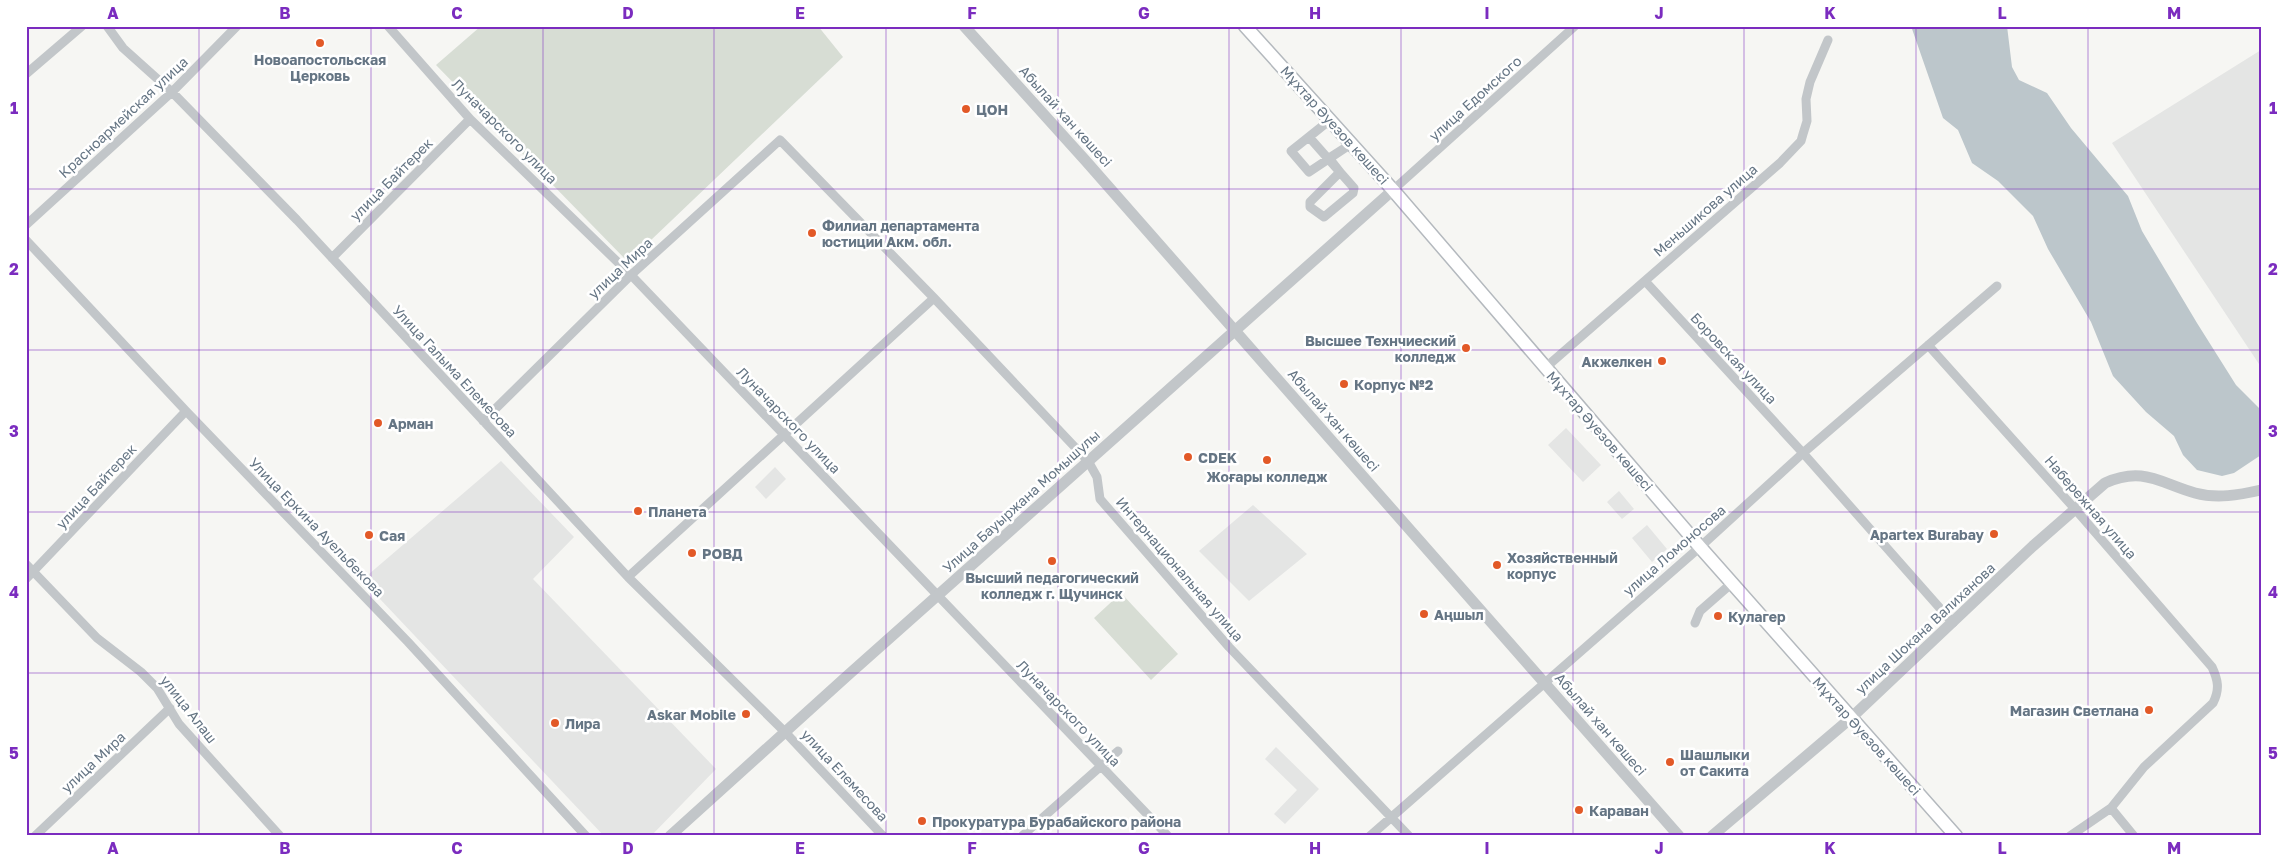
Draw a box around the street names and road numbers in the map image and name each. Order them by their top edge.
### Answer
street label: улица Едомского [1425,52,1525,144]
street label: Красноармейская улица [55,53,191,181]
street label: Абылай хан көшесі [1016,62,1116,170]
street label: Мұхтар Әуезов көшесі [1277,62,1393,188]
street label: Луначарского улица [449,75,561,187]
street label: улица Байтерек [346,134,436,224]
street label: Меньшикова улица [1649,160,1761,260]
street label: улица Мира [584,234,656,302]
street label: Улица Галыма Елемесова [389,301,521,441]
street label: Боровская улица [1687,309,1781,407]
street label: Луначарского улица [734,363,844,477]
street label: Абылай хан көшесі [1285,365,1383,475]
street label: Мұхтар Әуезов көшесі [1542,367,1657,495]
street label: Улица Бауыржана Момышулы [939,426,1103,576]
street label: улица Байтерек [52,440,140,532]
street label: Набережная улица [2041,452,2141,562]
street label: Улица Еркина Ауельбекова [246,454,388,600]
street label: Интернациональная улица [1113,493,1247,645]
street label: улица Ломоносова [1619,501,1729,599]
street label: улица Шокана Валиханова [1852,559,1998,697]
street label: Луначарского улица [1014,656,1124,770]
street label: Абылай хан көшесі [1552,669,1650,779]
street label: улица Алаш [157,672,221,746]
street label: Мұхтар Әуезов көшесі [1809,673,1925,799]
street label: улица Елемесова [798,725,892,825]
street label: улица Мира [57,728,129,796]

